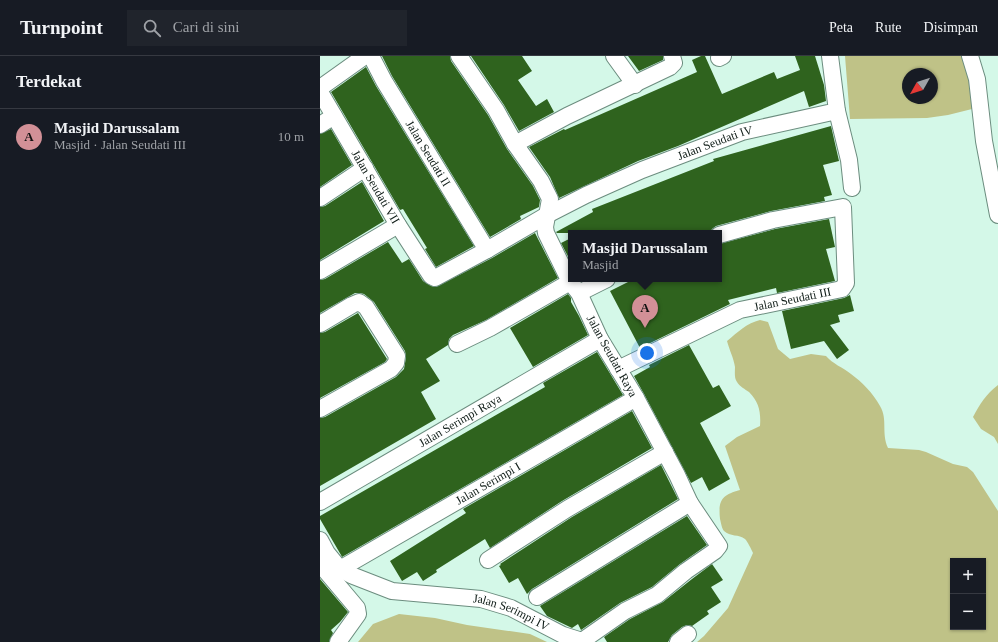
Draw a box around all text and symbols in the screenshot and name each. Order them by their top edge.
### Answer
search box [127,10,407,46]
text: Turnpoint [20,17,103,38]
icon: search [141,17,163,39]
text: Cari di sini [173,19,239,35]
text: Peta [829,20,853,35]
text: Rute [875,20,902,35]
text: Disimpan [924,20,978,35]
north arrow [902,68,938,104]
text: Terdekat [16,72,82,91]
street label: Jalan Seudati II [403,118,454,189]
text: Masjid Darussalam [54,120,179,136]
street label: Jalan Seudati IV [675,123,754,163]
text: A [24,129,34,144]
text: 10 m [278,129,304,144]
text: Masjid · Jalan Seudati III [54,137,186,152]
street label: Jalan Seudati VII [349,147,403,226]
popup [568,230,722,282]
text: Masjid Darussalam [582,240,708,256]
text: Masjid [582,257,618,272]
street label: Jalan Seudati III [752,284,832,314]
pin: A [632,295,658,328]
street label: Jalan Seudati Raya [584,313,641,400]
your location [637,343,657,363]
street label: Jalan Serimpi Raya [416,391,504,450]
street label: Jalan Serimpi I [453,459,523,508]
map controls [950,558,986,630]
button: + [950,558,986,594]
street label: Jalan Serimpi IV [472,591,552,634]
button: − [950,594,986,630]

